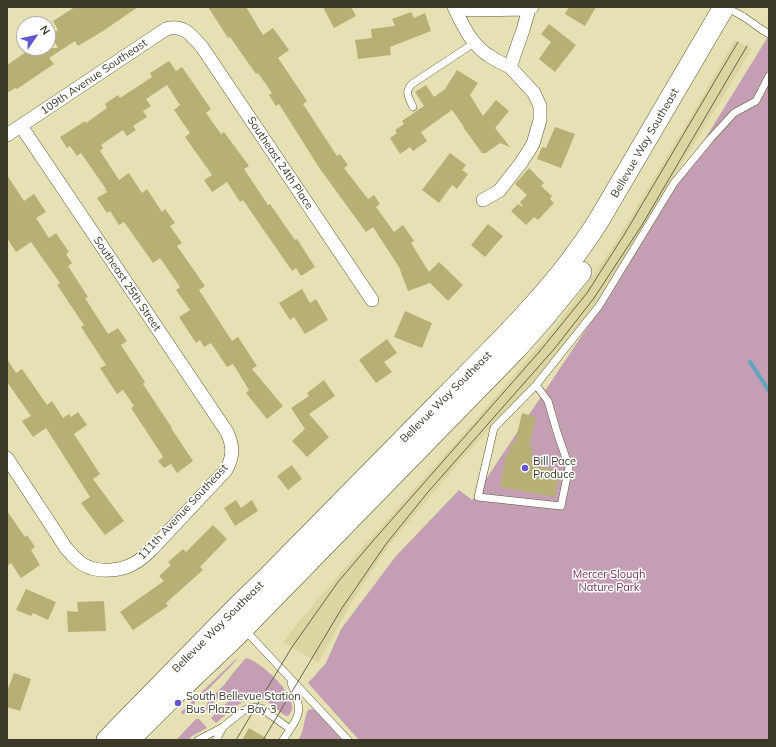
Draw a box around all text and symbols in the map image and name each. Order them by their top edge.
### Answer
north arrow [16,16,56,56]
text: N [37,22,53,37]
street label: 109th Avenue Southeast [38,36,150,118]
street label: Bellevue Way Southeast [608,86,682,200]
street label: Southeast 24th Place [244,114,316,212]
street label: Southeast 25th Street [90,234,164,334]
street label: Bellevue Way Southeast [397,348,495,446]
place label: Bill Pace Produce [533,455,576,481]
street label: 111th Avenue Southeast [135,462,231,562]
marker: Bill Pace Produce [520,463,530,473]
park label: Mercer Slough Nature Park [573,568,645,594]
street label: Bellevue Way Southeast [169,578,267,676]
place label: South Bellevue Station Bus Plaza - Bay 3 [186,690,301,716]
marker: South Bellevue Station Bus Plaza - Bay 3 [173,698,183,708]

